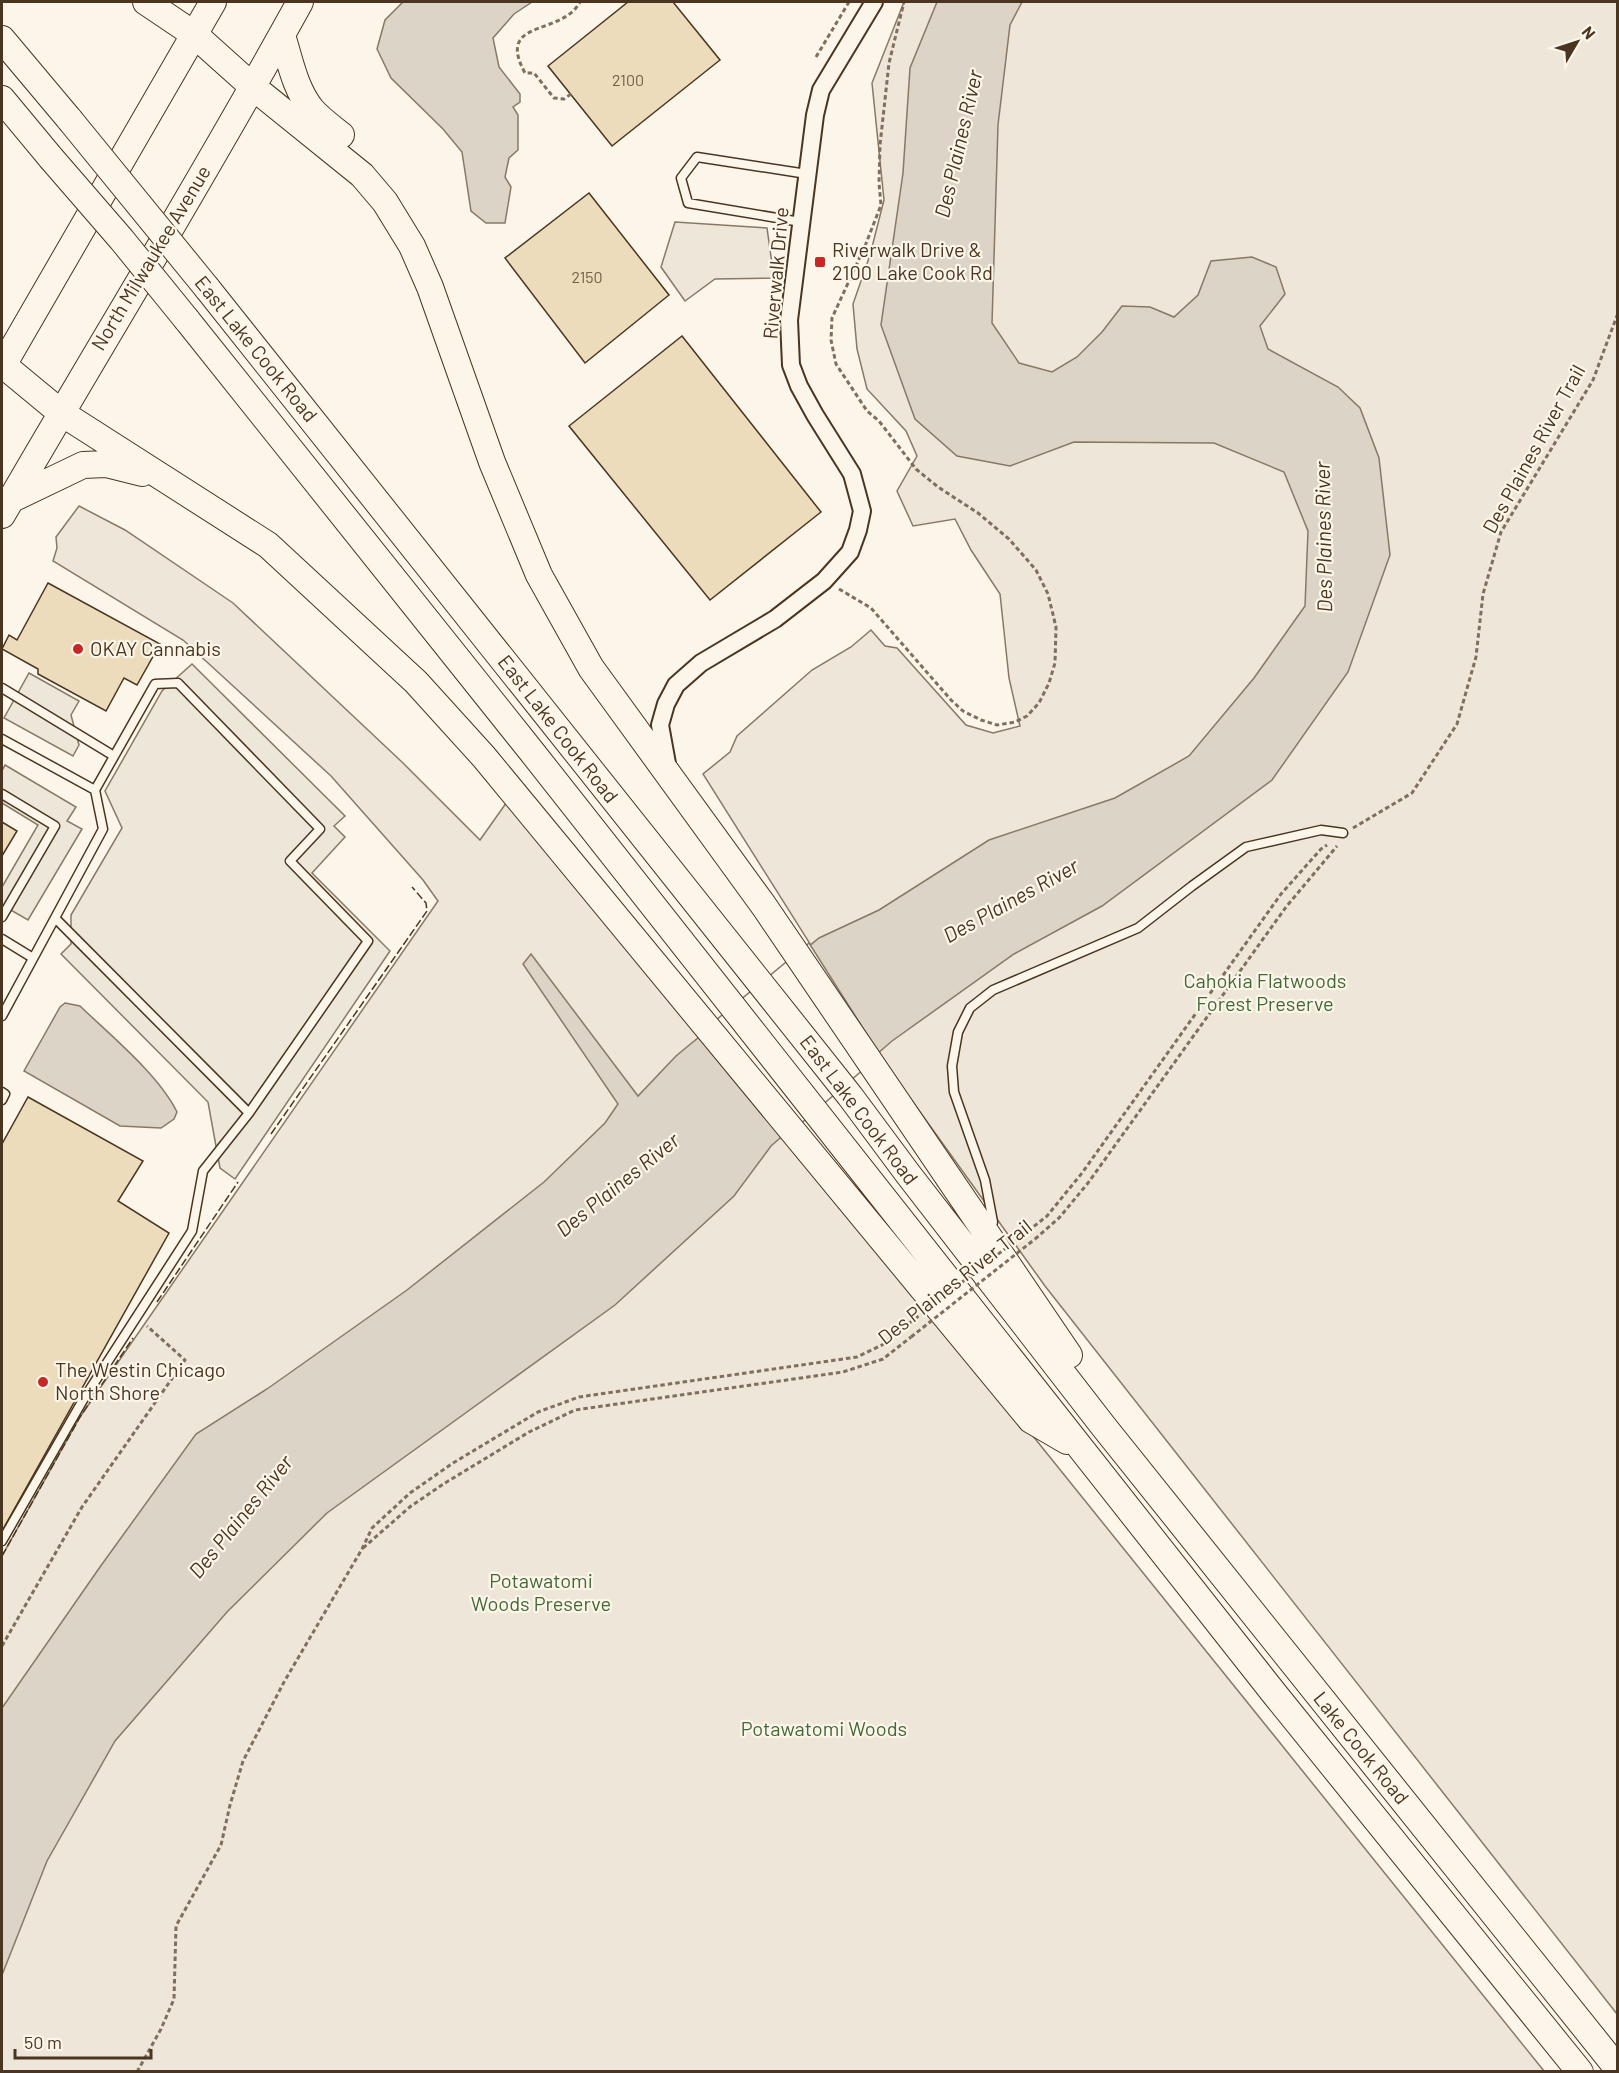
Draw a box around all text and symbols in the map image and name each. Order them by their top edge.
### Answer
north arrow [1547,12,1607,72]
text: N [1578,22,1600,42]
water label: Des Plaines River [928,67,987,220]
house number: 2100 [612,70,644,89]
street label: North Milwaukee Avenue [85,161,215,354]
street label: Riverwalk Drive [757,206,793,340]
place label: Riverwalk Drive & 2100 Lake Cook Rd [832,237,993,284]
marker: Riverwalk Drive & 2100 Lake Cook Rd [813,255,827,269]
house number: 2150 [571,267,603,286]
street label: East Lake Cook Road [190,270,323,426]
street label: Des Plaines River Trail [1477,360,1589,537]
water label: Des Plaines River [1309,461,1336,613]
place label: OKAY Cannabis [90,636,221,660]
marker: OKAY Cannabis [71,642,85,656]
street label: East Lake Cook Road [494,650,624,807]
water label: Des Plaines River [938,852,1083,947]
park label: Cahokia Flatwoods Forest Preserve [1184,968,1346,1015]
street label: East Lake Cook Road [796,1030,924,1189]
water label: Des Plaines River [551,1126,684,1241]
street label: Des Plaines River Trail [873,1214,1036,1349]
place label: The Westin Chicago North Shore [55,1357,226,1404]
marker: The Westin Chicago North Shore [36,1375,50,1389]
water label: Des Plaines River [183,1449,297,1583]
park label: Potawatomi Woods Preserve [471,1568,611,1615]
street label: Lake Cook Road [1309,1686,1415,1809]
park label: Potawatomi Woods [741,1716,907,1740]
scale bar [15,2022,152,2060]
text: 50 m [24,2031,62,2053]

